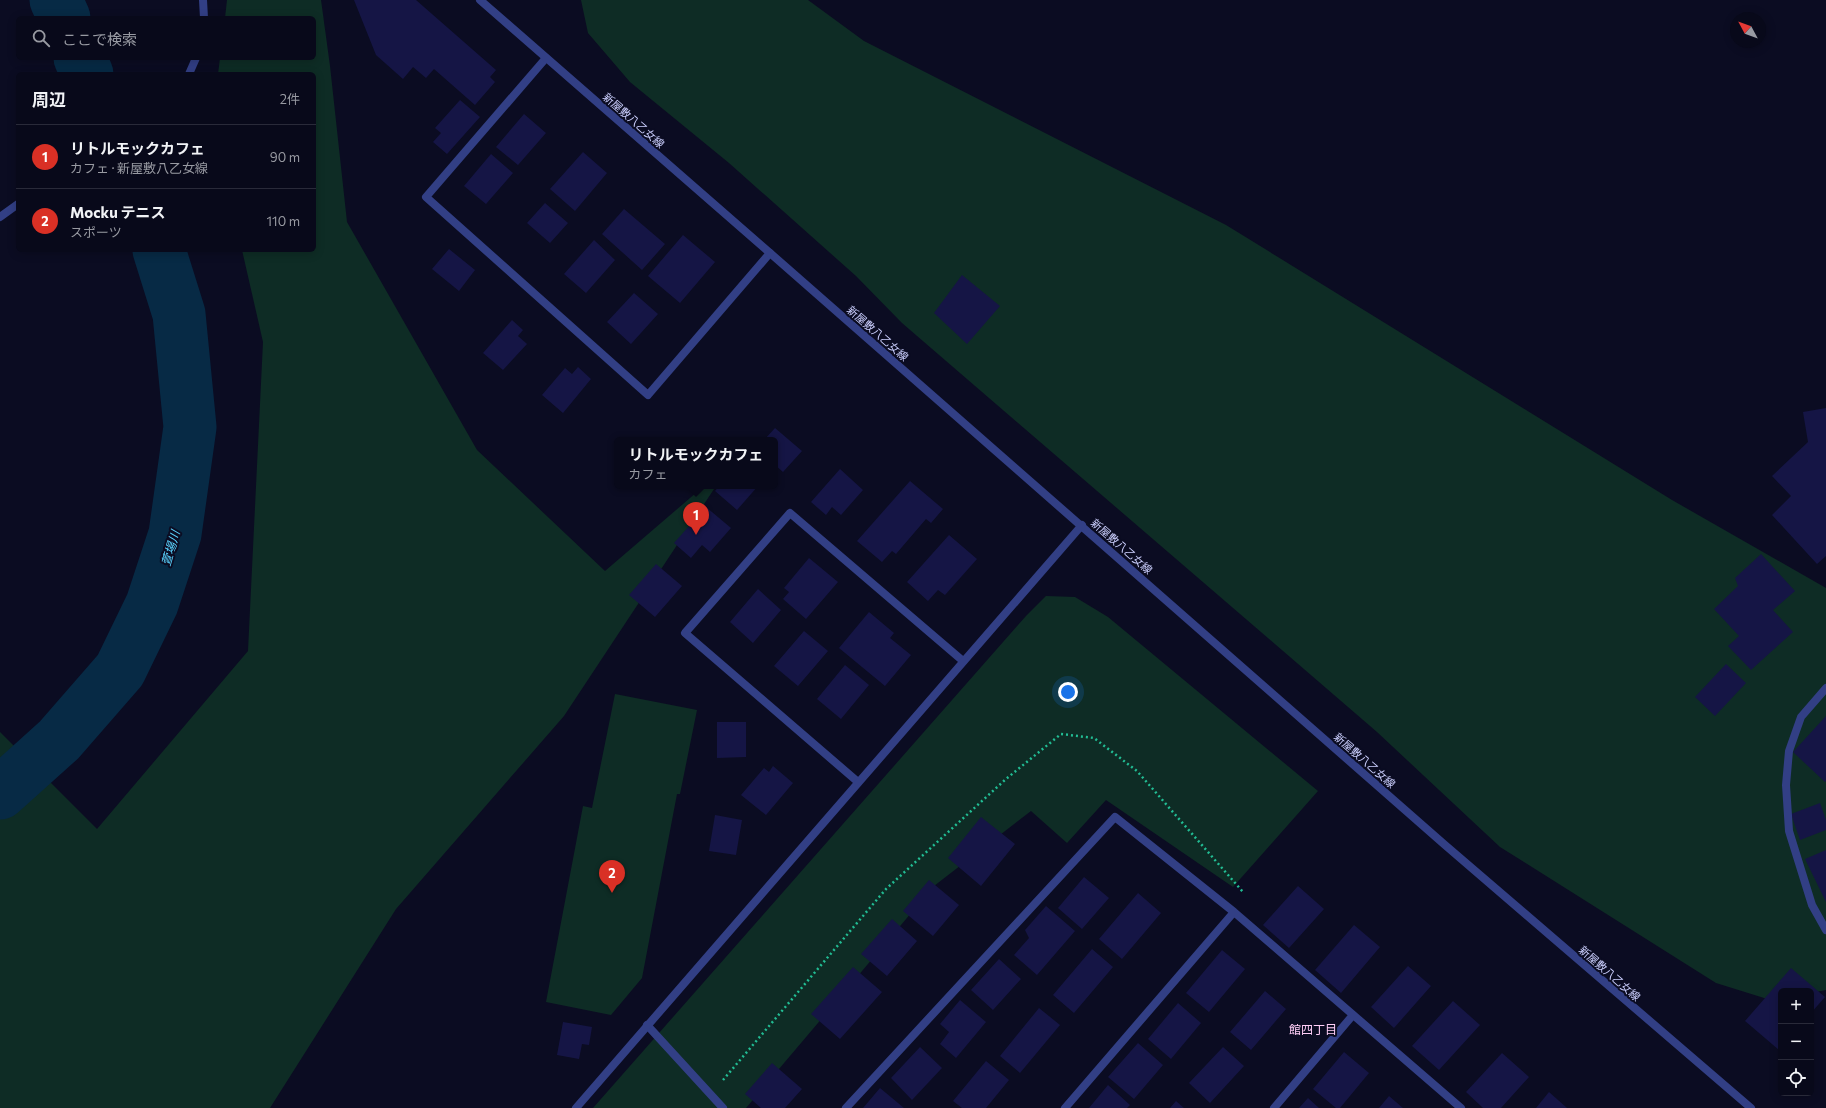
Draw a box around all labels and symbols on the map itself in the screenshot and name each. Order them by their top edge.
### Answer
north arrow [1730,12,1766,48]
street label: 新屋敷八乙女線 [601,90,667,150]
street label: 新屋敷八乙女線 [845,303,911,363]
pin: 1 [683,502,709,535]
street label: 新屋敷八乙女線 [1089,516,1155,576]
water label: 萱場川 [158,527,182,567]
your location [1058,682,1078,702]
street label: 新屋敷八乙女線 [1332,730,1398,790]
pin: 2 [599,860,625,893]
street label: 新屋敷八乙女線 [1577,943,1643,1003]
district label: 館四丁目 [1289,1022,1337,1036]

